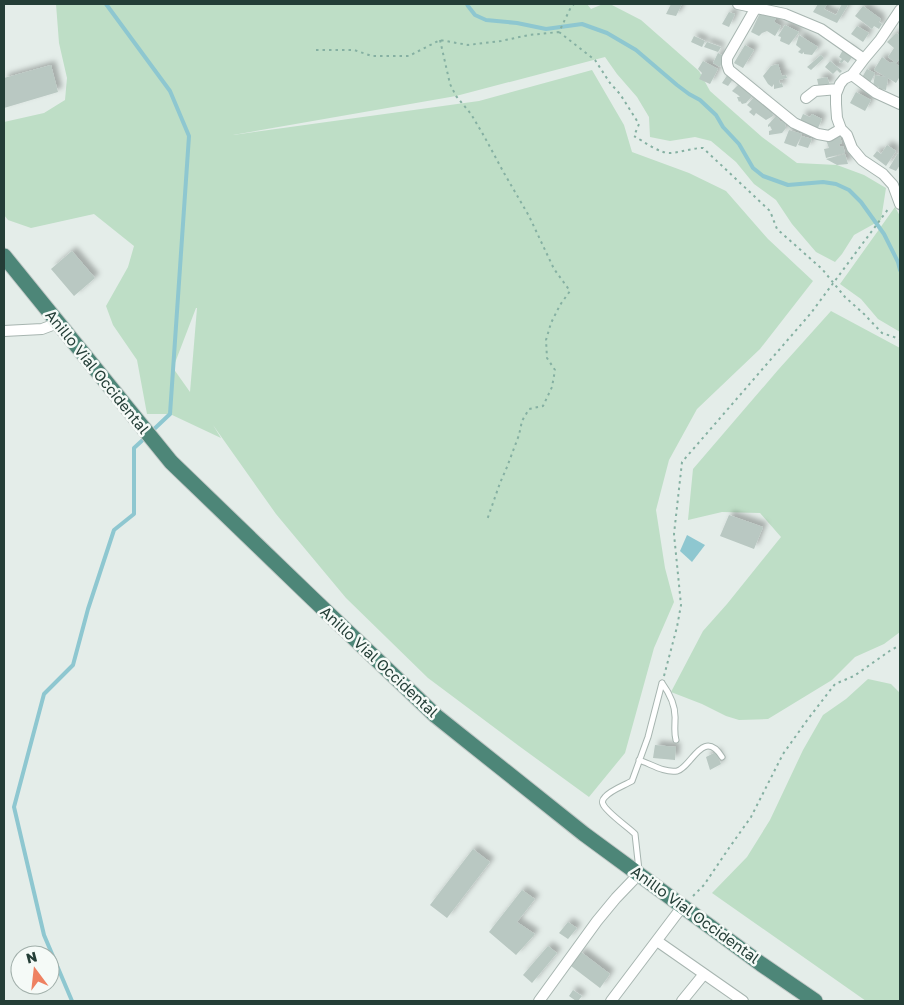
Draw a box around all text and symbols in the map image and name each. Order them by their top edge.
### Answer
street label: Anillo Vial Occidental [42,306,153,437]
street label: Anillo Vial Occidental [317,602,442,721]
street label: Anillo Vial Occidental [628,862,763,967]
north arrow [10,945,60,995]
text: N [24,947,39,967]

